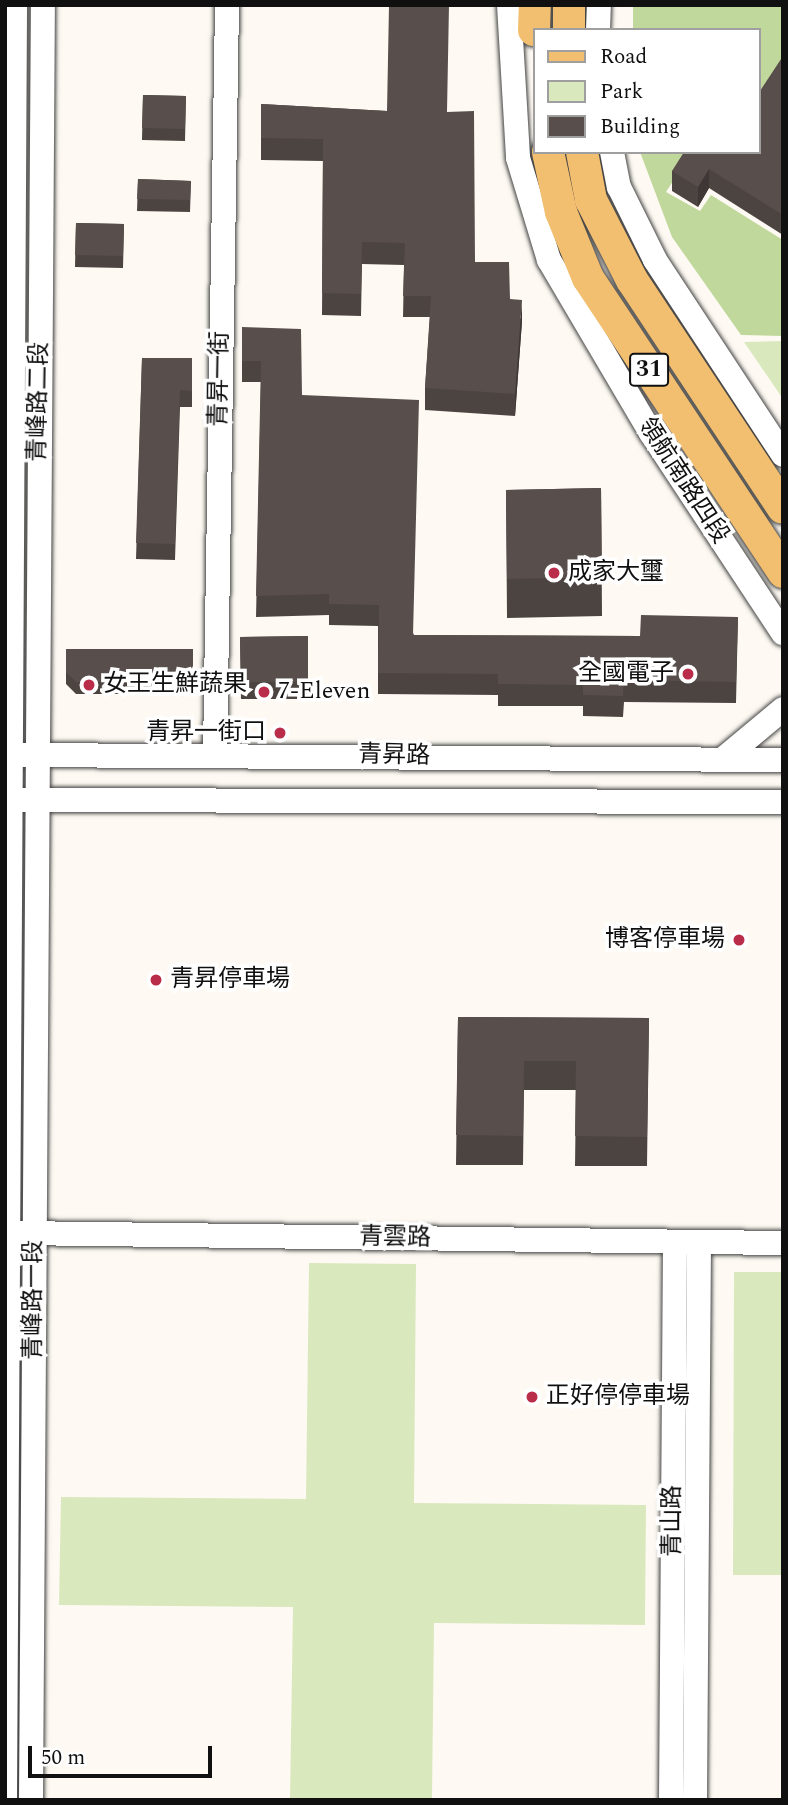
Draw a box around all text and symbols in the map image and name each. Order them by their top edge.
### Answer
legend [532,28,760,154]
text: Road [600,41,647,73]
text: Park [600,76,643,108]
text: Building [600,111,680,143]
street label: 青昇一街 [205,331,235,427]
street label: 青峰路二段 [24,342,54,462]
road number: 31 [628,350,670,390]
street label: 領航南路四段 [632,413,734,549]
place label: 成家大璽 [568,559,664,587]
marker: 成家大璽 [546,565,562,581]
place label: 全國電子 [578,660,674,688]
marker: 全國電子 [680,666,696,682]
place label: 女王生鮮蔬果 [103,671,247,699]
marker: 女王生鮮蔬果 [81,677,97,693]
place label: 7-Eleven [278,678,370,706]
marker: 7-Eleven [256,684,272,700]
place label: 青昇一街口 [146,719,266,747]
marker: 青昇一街口 [272,725,288,741]
street label: 青昇路 [358,741,430,771]
place label: 博客停車場 [605,926,725,954]
marker: 博客停車場 [731,932,747,948]
place label: 青昇停車場 [170,966,290,994]
marker: 青昇停車場 [148,972,164,988]
street label: 青雲路 [359,1223,431,1253]
street label: 青峰路一段 [20,1240,48,1360]
place label: 正好停停車場 [546,1383,690,1411]
marker: 正好停停車場 [524,1389,540,1405]
street label: 青山路 [659,1485,687,1557]
scale bar [32,1731,215,1775]
text: 50 m [41,1742,85,1774]

